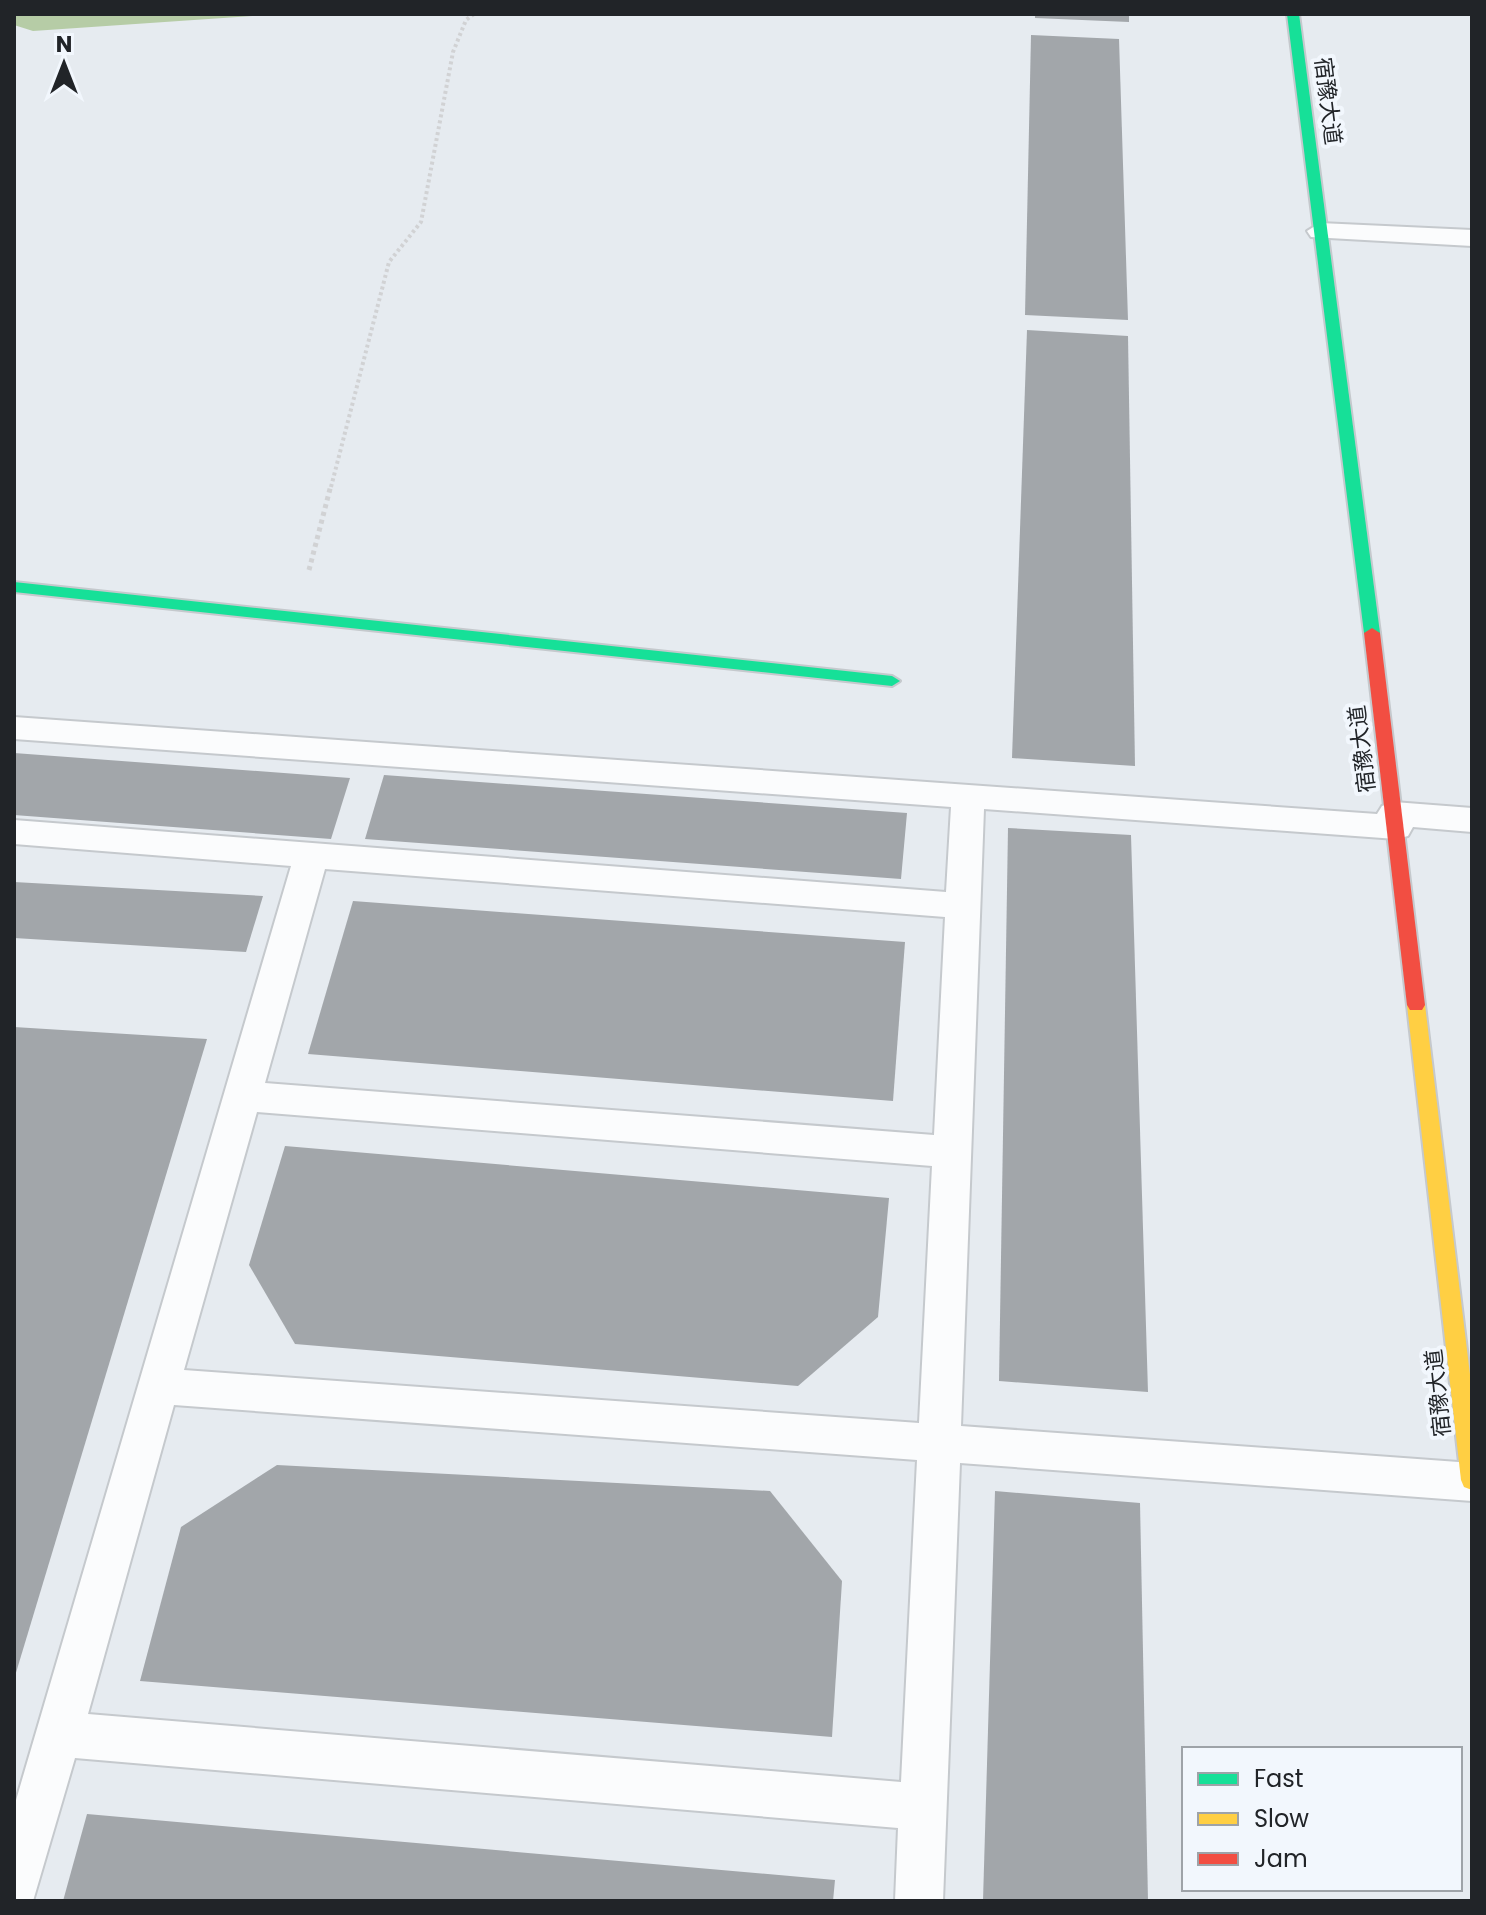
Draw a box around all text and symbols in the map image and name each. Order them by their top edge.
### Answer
north arrow [24,24,104,104]
text: N [56,29,72,60]
street label: 宿豫大道 [1307,55,1349,147]
street label: 宿豫大道 [1341,703,1383,795]
street label: 宿豫大道 [1418,1348,1458,1438]
legend [1182,1747,1462,1891]
text: Fast [1254,1762,1304,1795]
text: Slow [1254,1802,1309,1835]
text: Jam [1254,1842,1308,1875]

